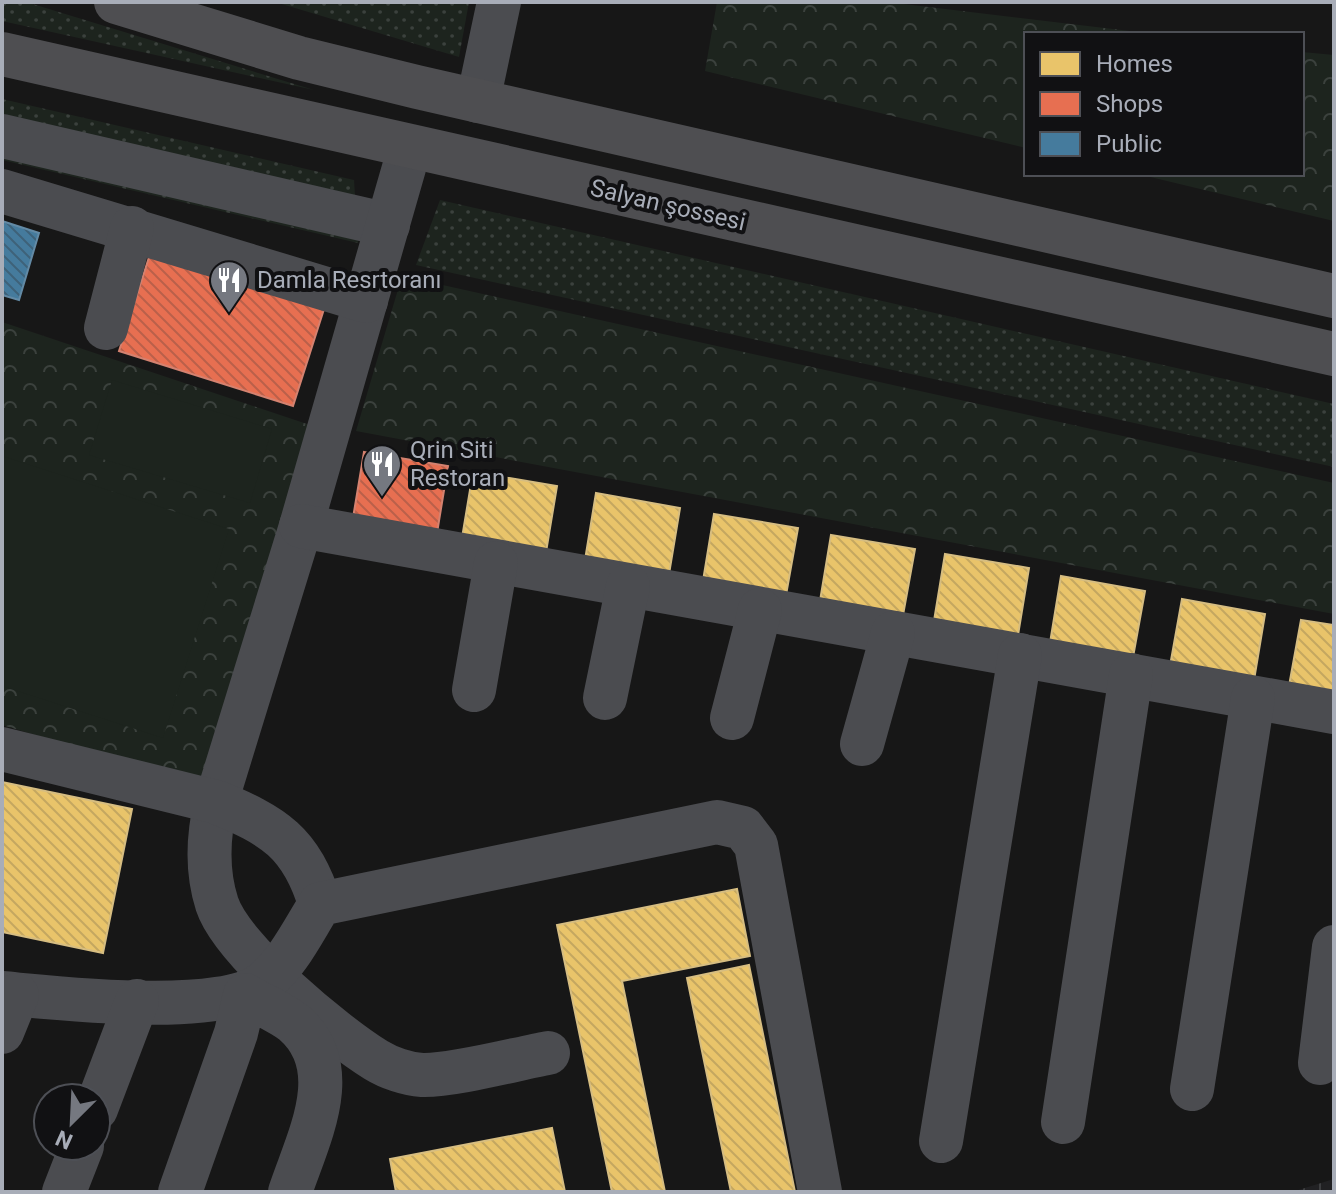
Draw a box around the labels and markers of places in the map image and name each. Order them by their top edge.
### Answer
restaurant icon: Damla Resrtoranı [208,259,250,314]
place label: Damla Resrtoranı [257,266,442,294]
place label: Qrin Siti Restoran [410,436,505,492]
restaurant icon: Qrin Siti Restoran [361,443,403,498]

